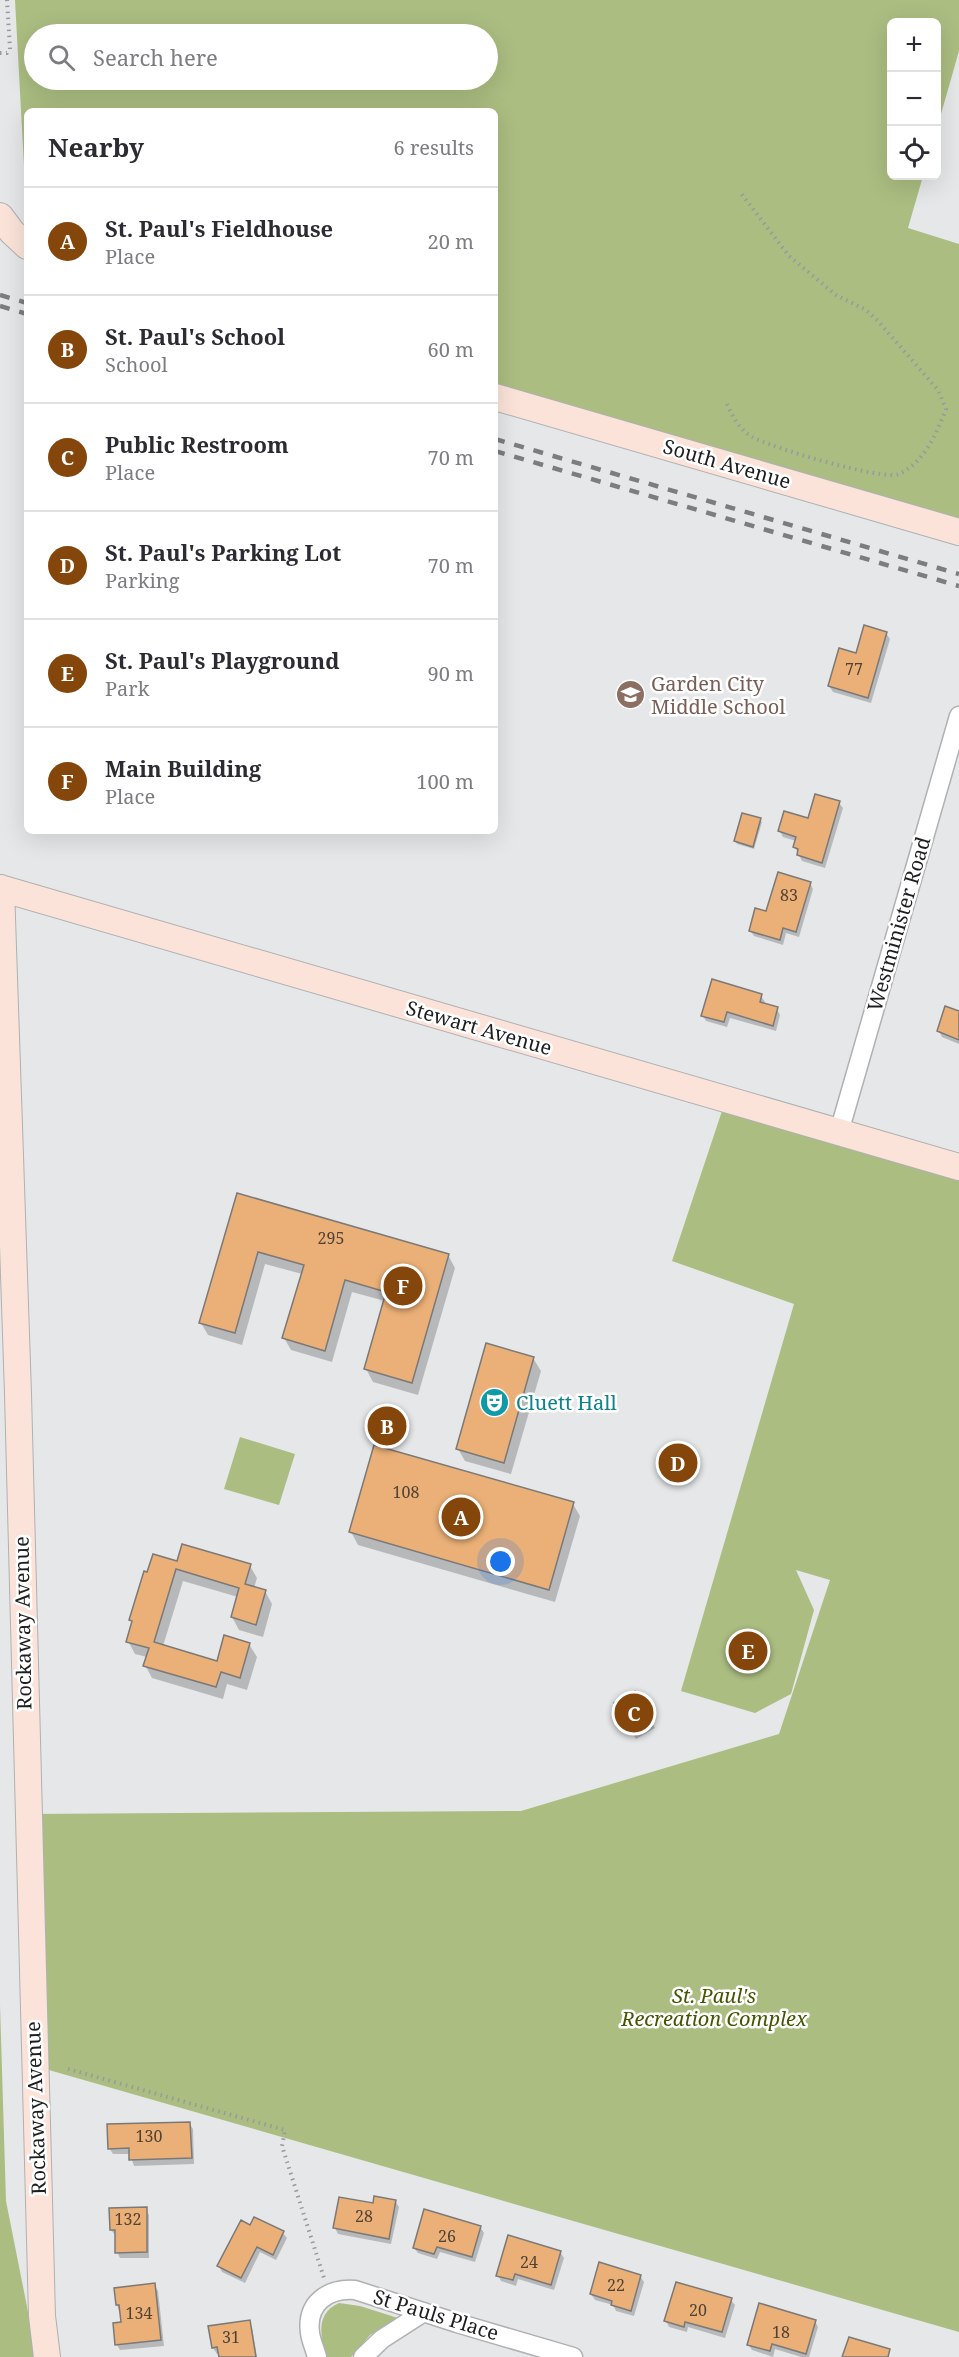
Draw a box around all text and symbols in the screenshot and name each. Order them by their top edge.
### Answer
map controls [887,18,941,180]
button: + [887,18,941,72]
search box [24,24,498,90]
icon: search [45,41,78,74]
text: Search here [93,42,218,72]
button: − [887,72,941,126]
button: locate [887,126,941,180]
text: Nearby [48,129,144,165]
text: 6 results [394,134,474,161]
text: St. Paul's Fieldhouse [105,213,333,243]
text: A [60,228,75,255]
text: 20 m [428,228,474,255]
text: Place [105,243,155,270]
text: St. Paul's School [105,321,285,351]
text: B [61,336,74,363]
text: 60 m [428,336,474,363]
text: School [105,351,168,378]
text: Public Restroom [105,429,289,459]
street label: South Avenue [660,432,794,495]
text: C [61,444,74,471]
text: 70 m [428,444,474,471]
text: Place [105,459,155,486]
text: St. Paul's Parking Lot [105,537,341,567]
text: D [60,552,75,579]
text: 70 m [428,552,474,579]
text: Parking [105,567,180,594]
text: St. Paul's Playground [105,645,339,675]
house number: 77 [845,658,863,680]
text: E [61,660,74,687]
text: 90 m [428,660,474,687]
place label: Garden City Middle School [651,670,786,720]
text: Park [105,675,149,702]
school or university icon: Garden City Middle School [614,679,646,711]
text: Main Building [105,753,261,783]
text: F [61,768,74,795]
text: 100 m [416,768,474,795]
text: Place [105,783,155,810]
street label: Westminister Road [861,833,936,1014]
house number: 83 [780,884,798,906]
street label: Stewart Avenue [403,994,555,1061]
house number: 295 [318,1227,344,1249]
pin: F [384,1264,422,1308]
theatre icon: Cluett Hall [479,1387,511,1419]
place label: Cluett Hall [516,1389,617,1416]
pin: B [368,1404,406,1448]
pin: D [658,1440,698,1486]
house number: 108 [393,1481,419,1503]
pin: A [442,1494,480,1540]
street label: Rockaway Avenue [7,1536,38,1710]
your location [486,1547,515,1576]
pin: E [728,1628,768,1674]
pin: C [614,1690,654,1736]
park label: St. Paul's Recreation Complex [620,1982,808,2032]
street label: Rockaway Avenue [19,2021,52,2195]
house number: 130 [136,2125,162,2147]
house number: 28 [355,2205,373,2227]
house number: 132 [115,2208,141,2230]
house number: 26 [438,2225,456,2247]
house number: 24 [520,2251,538,2273]
house number: 22 [607,2274,625,2296]
street label: St Pauls Place [370,2283,502,2346]
house number: 20 [689,2299,707,2321]
house number: 134 [126,2302,152,2324]
house number: 18 [772,2321,790,2343]
house number: 31 [222,2326,240,2348]

